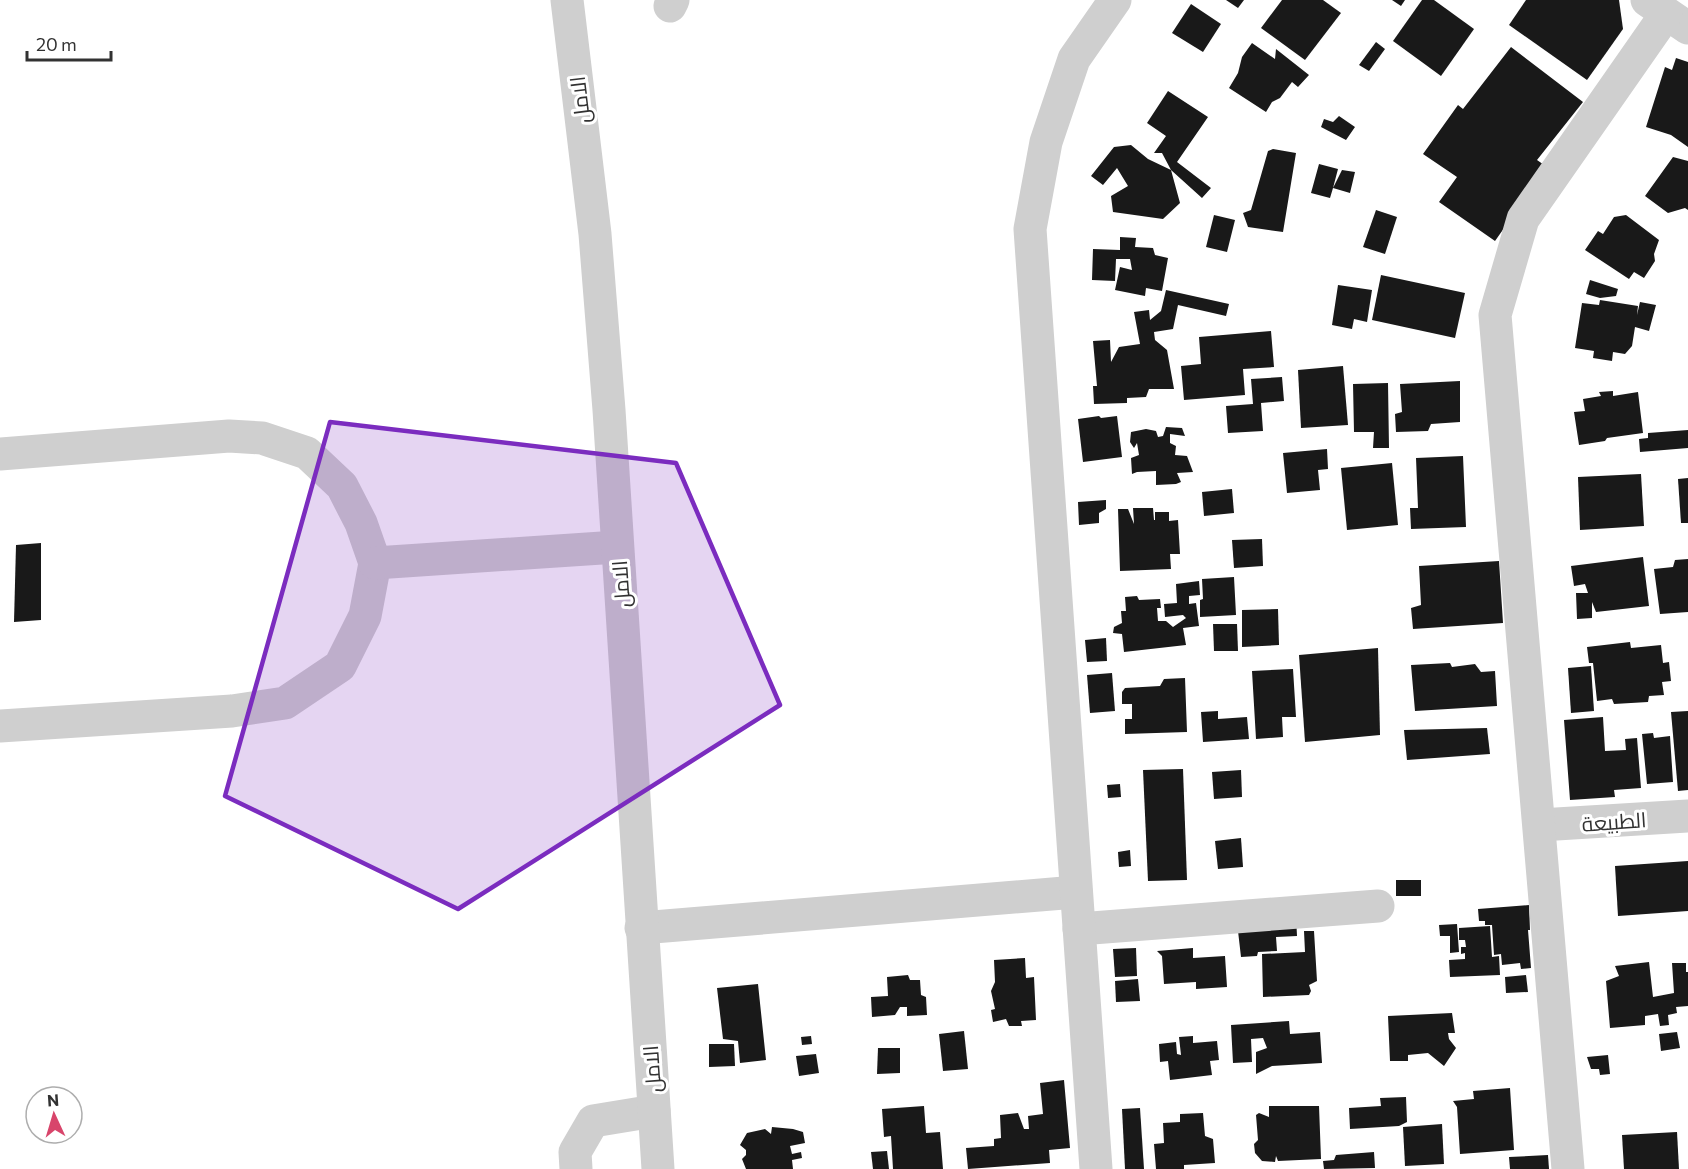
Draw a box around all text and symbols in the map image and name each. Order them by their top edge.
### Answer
scale bar [27,24,111,62]
text: 20 m [36,33,77,55]
street label: الامل [564,75,596,125]
street label: الامل [606,559,636,608]
street label: الطبيعة [1581,806,1647,836]
street label: الامل [637,1044,667,1093]
north arrow [24,1085,84,1145]
text: N [46,1090,60,1109]

